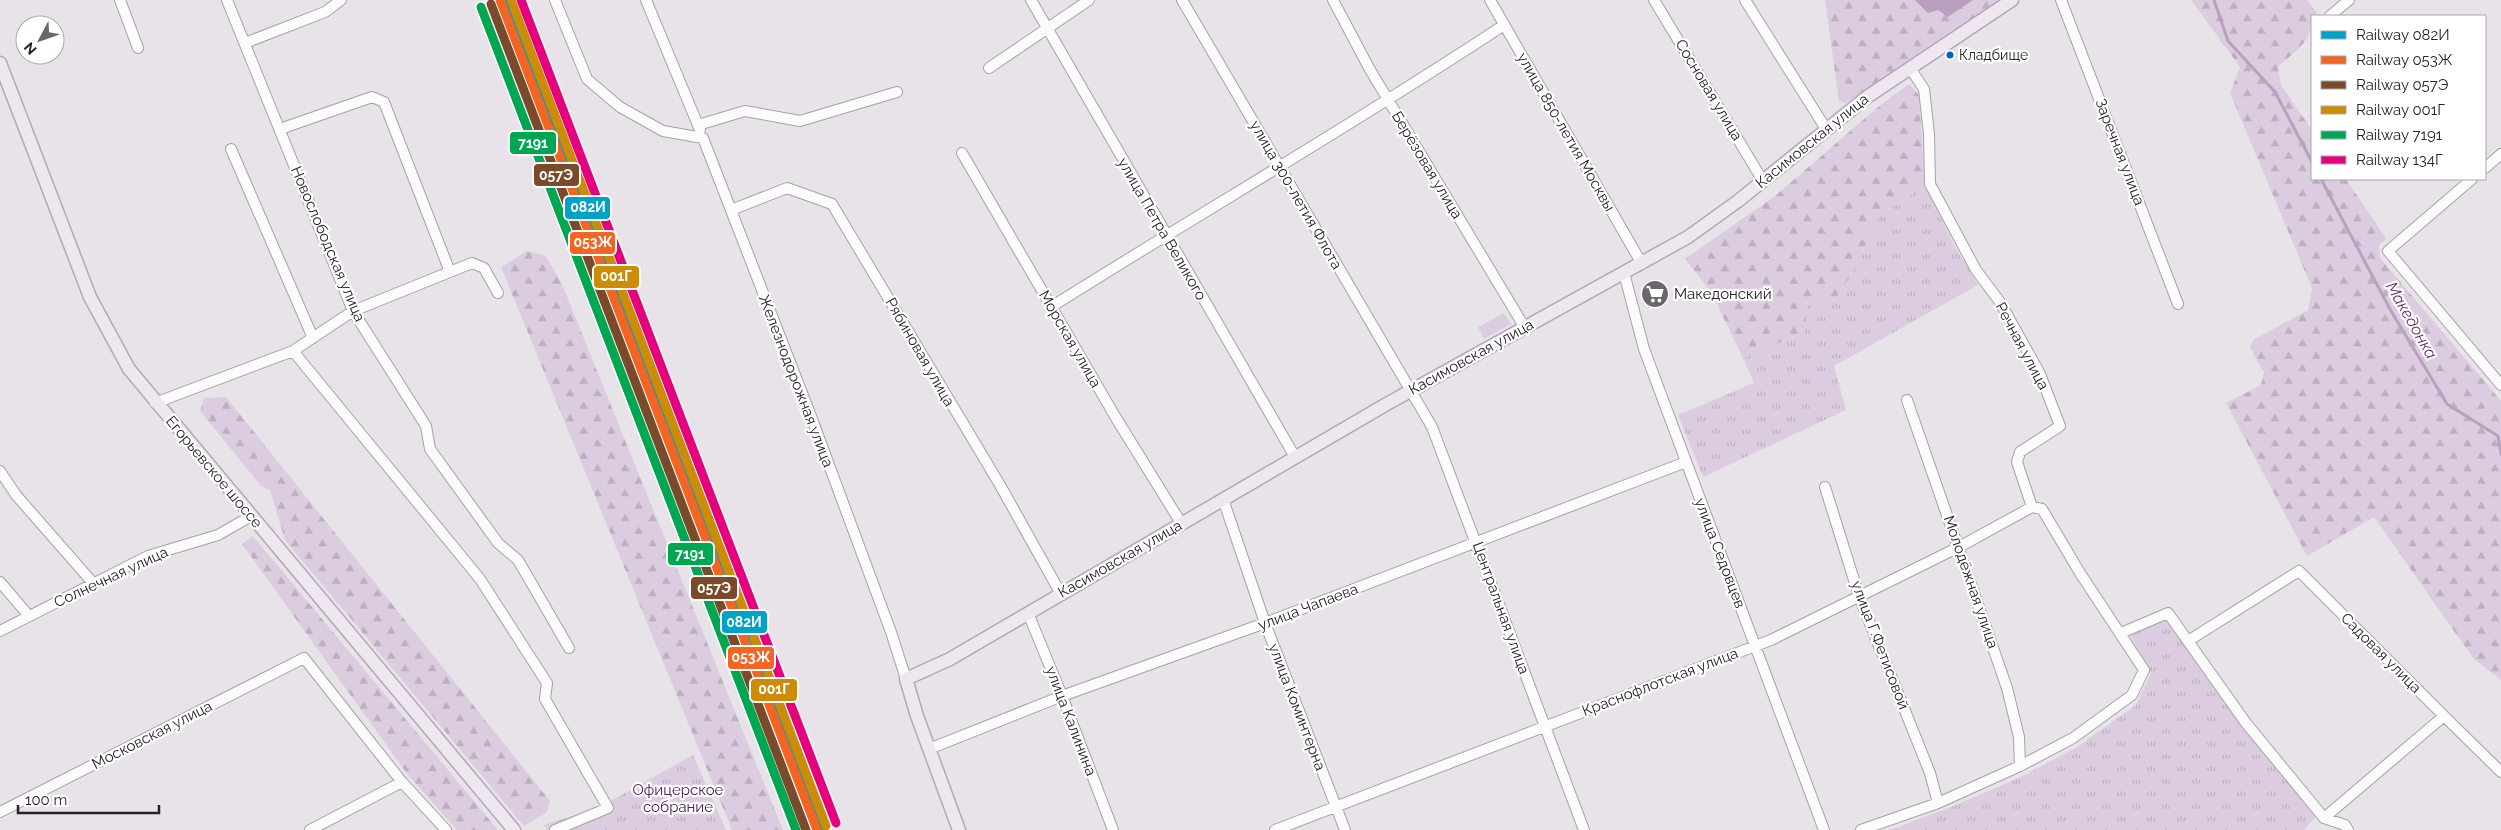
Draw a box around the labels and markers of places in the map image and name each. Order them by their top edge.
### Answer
place label: Кладбище [1959,47,2028,63]
marker: Кладбище [1945,50,1955,60]
supermarket icon: Македонский [1640,279,1670,309]
place label: Македонский [1674,285,1772,303]

